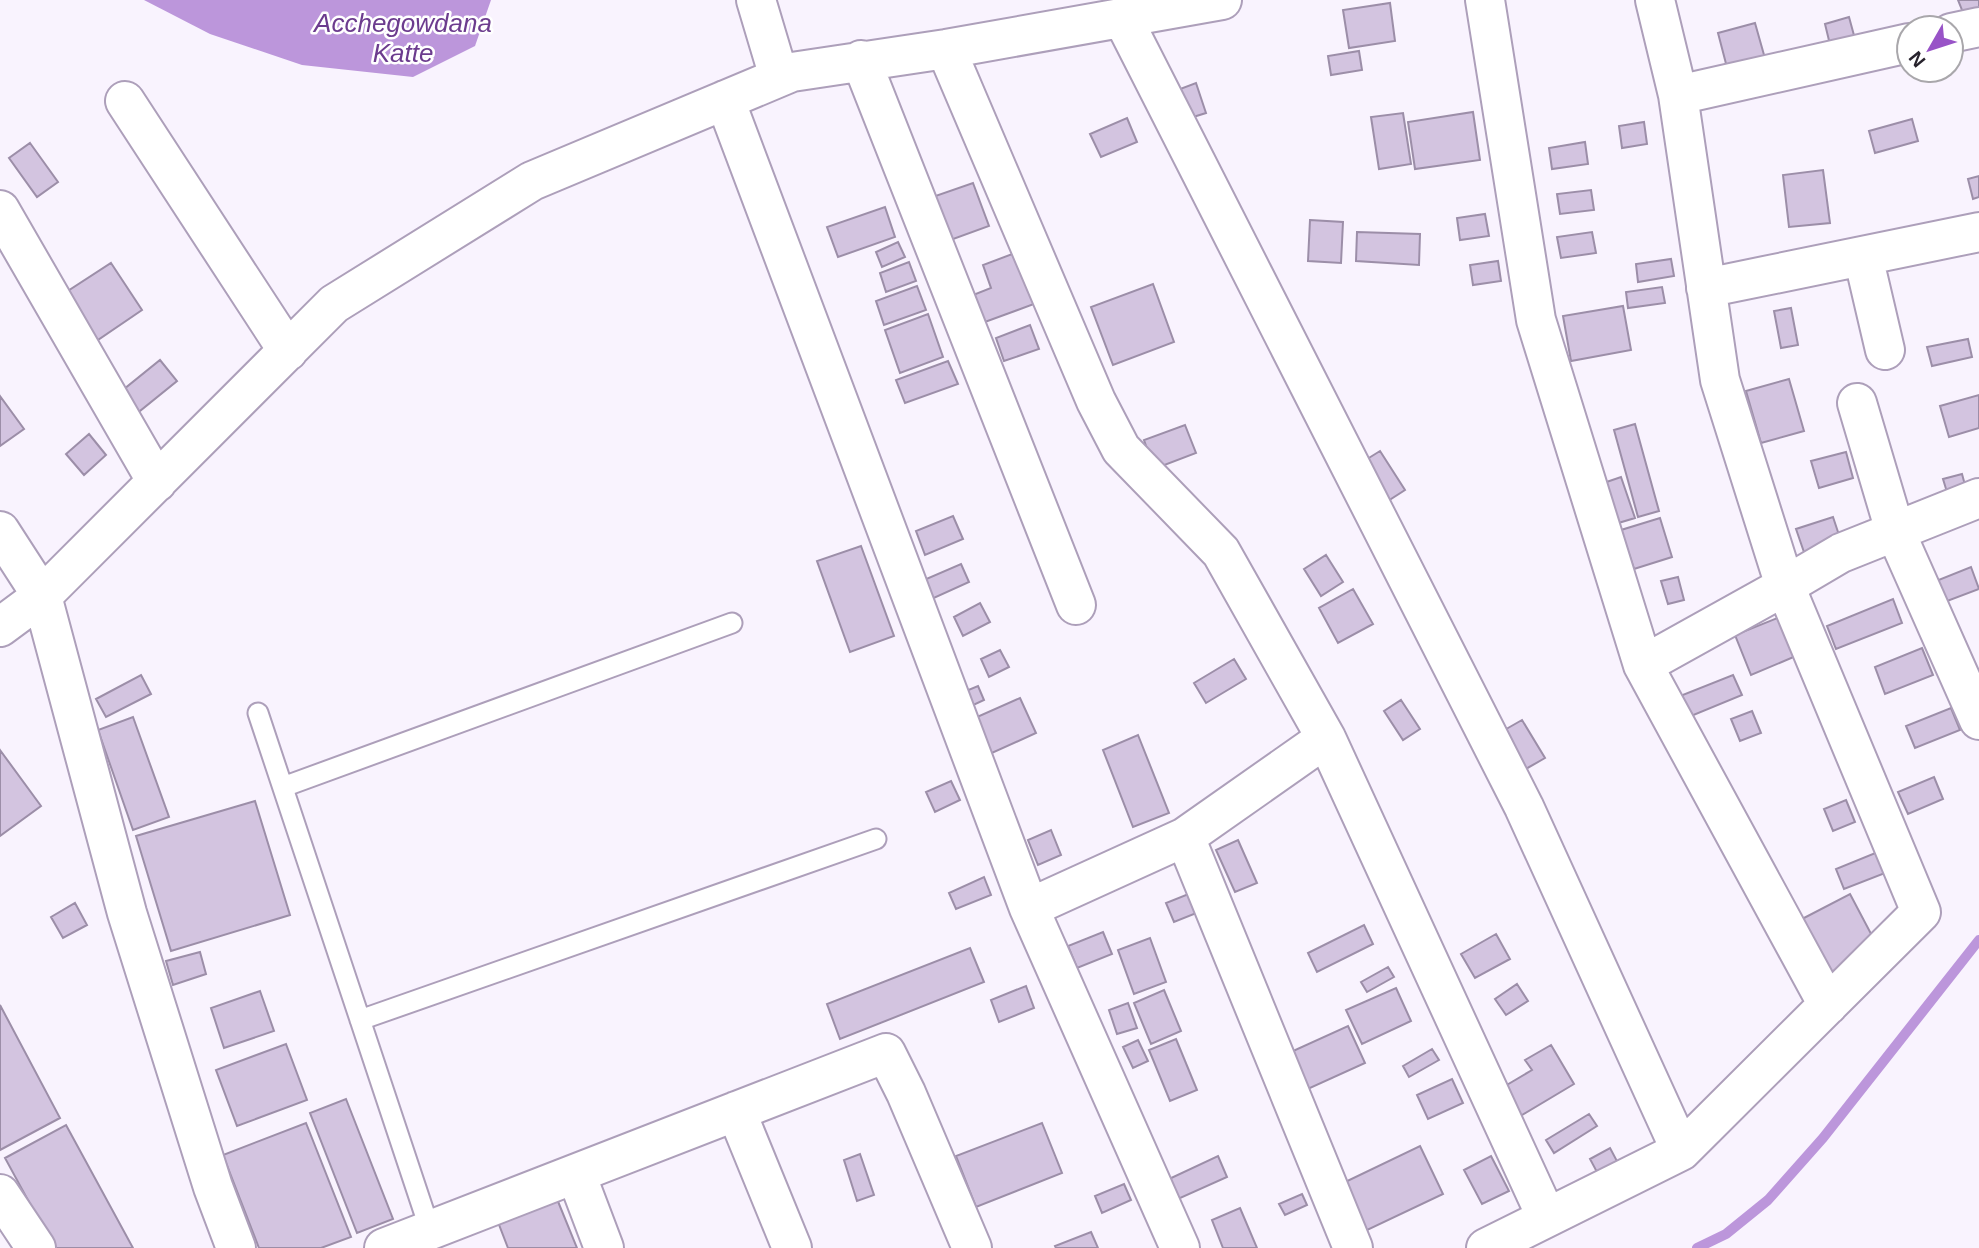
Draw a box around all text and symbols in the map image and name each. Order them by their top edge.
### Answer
water label: Acchegowdana Katte [312,8,492,68]
north arrow [1895,14,1965,84]
text: N [1905,47,1930,71]

